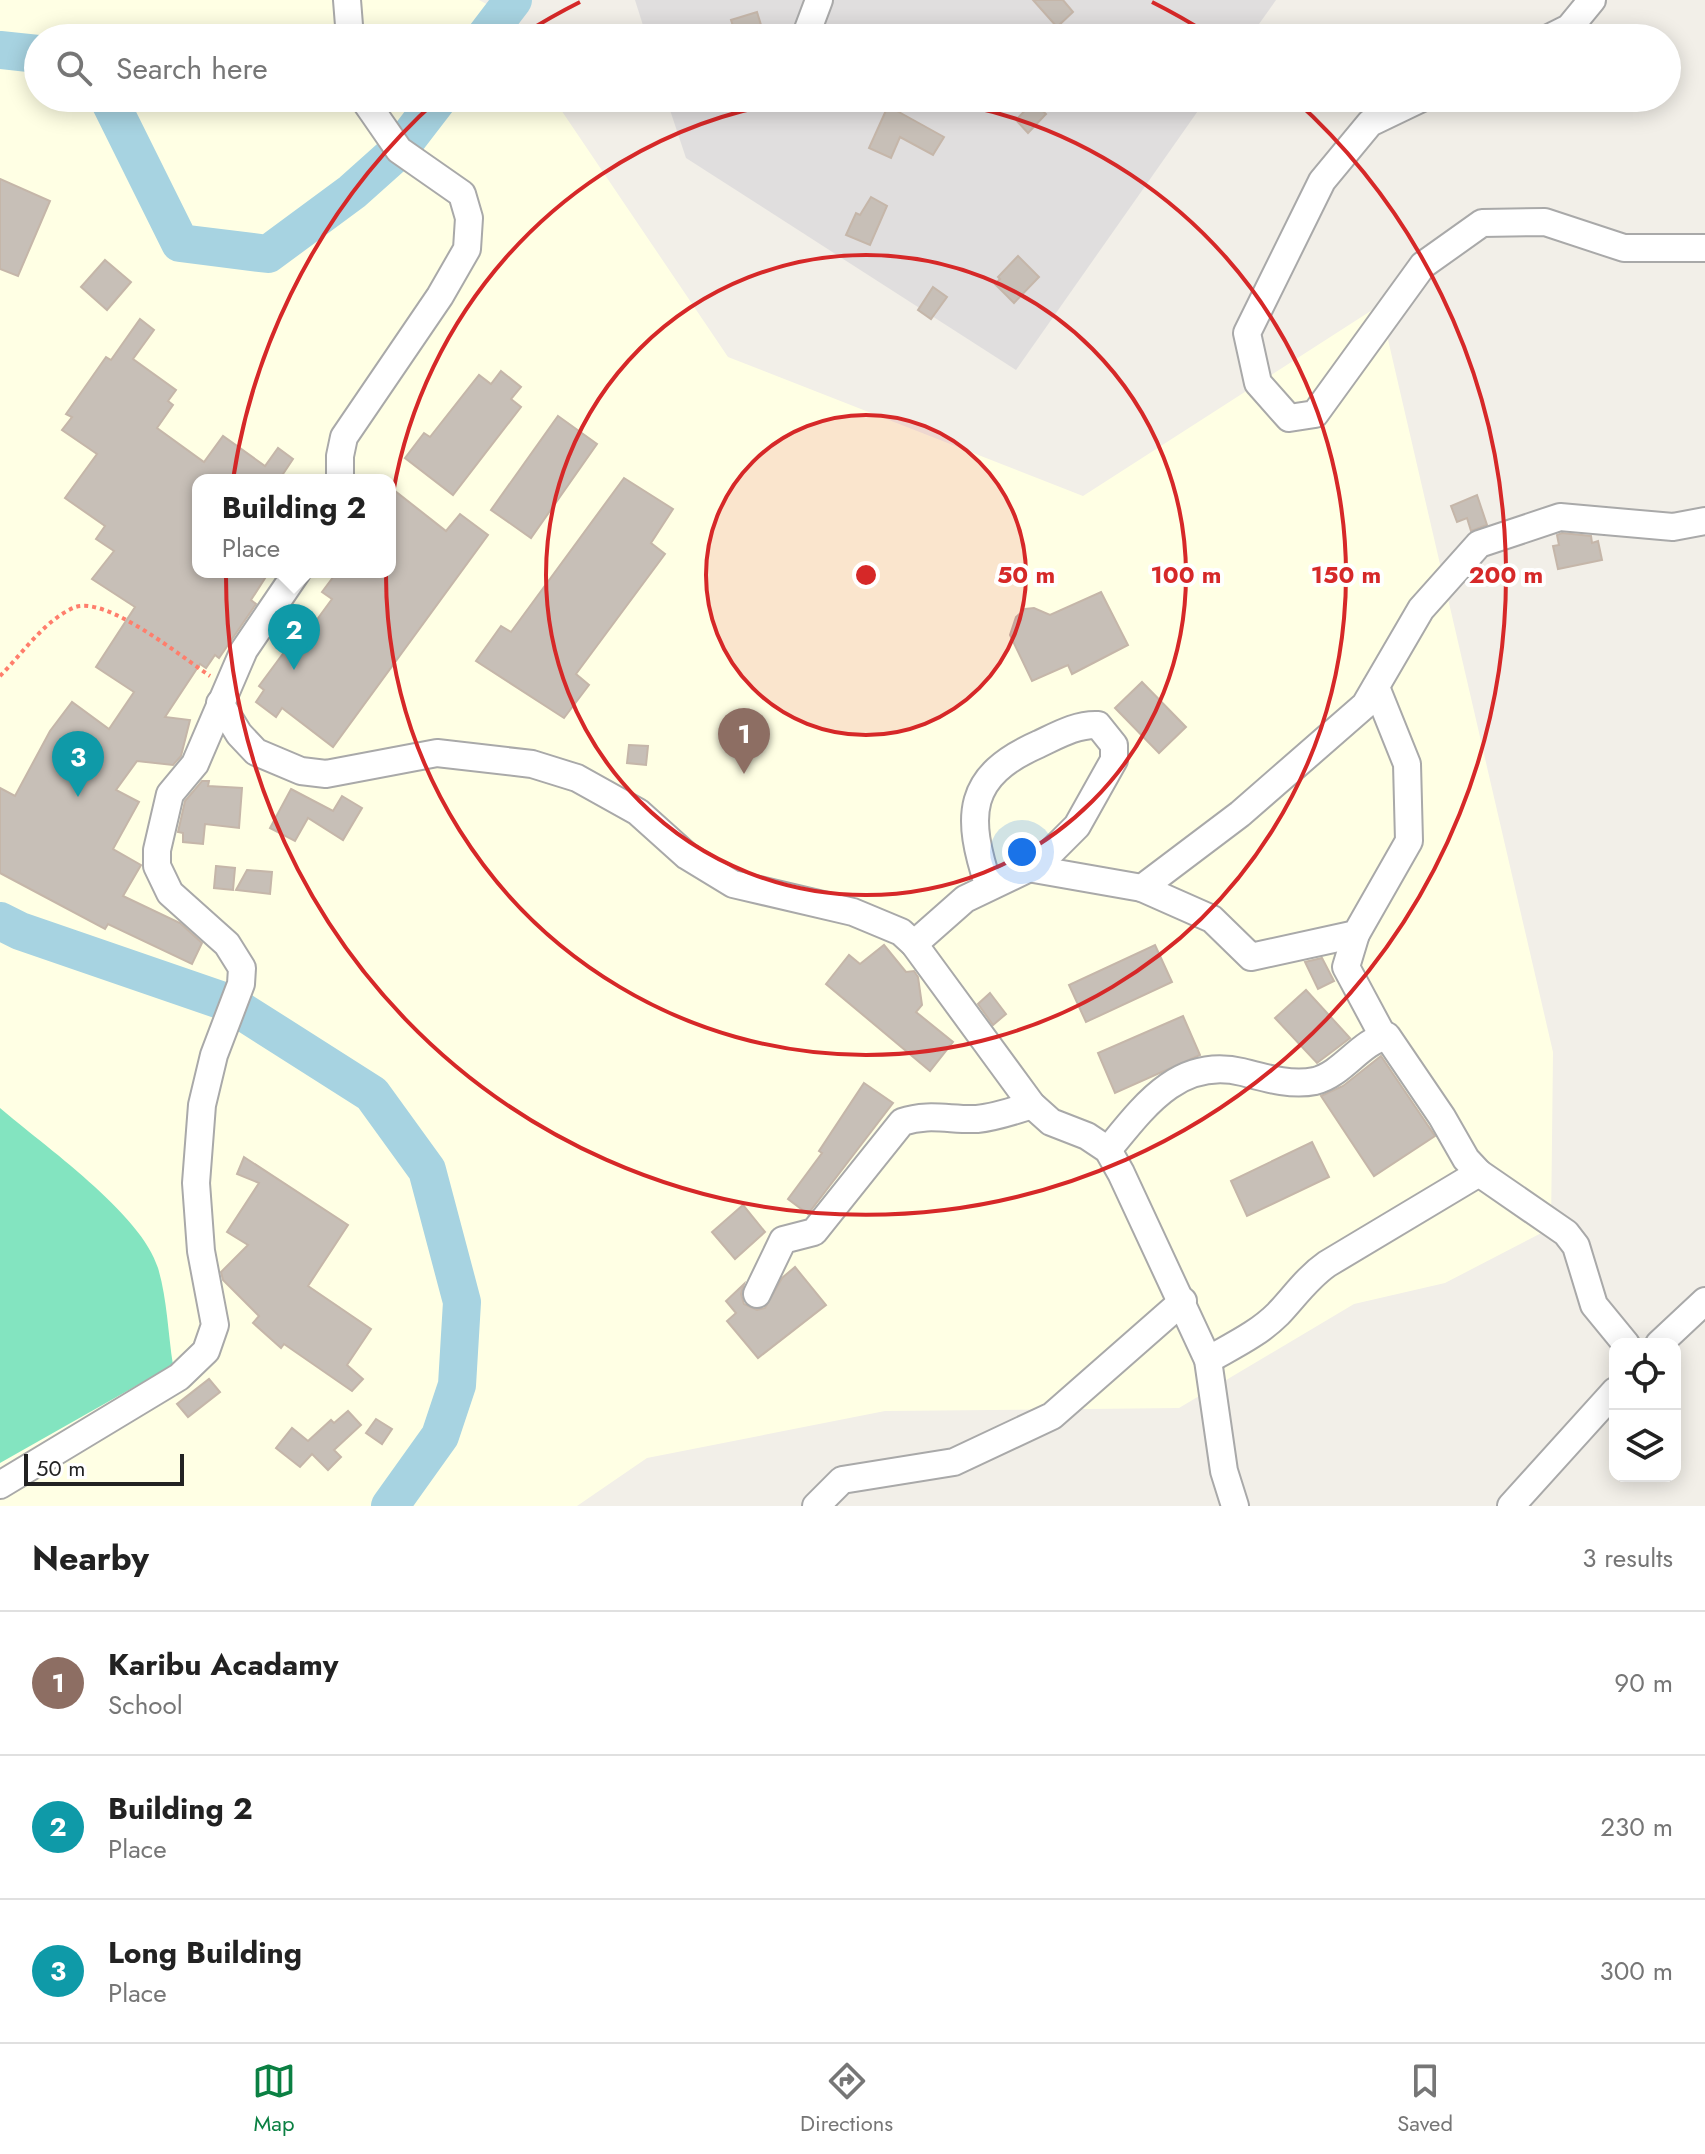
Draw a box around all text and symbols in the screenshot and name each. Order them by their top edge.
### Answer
search box [24,24,1681,112]
icon: search [52,46,96,90]
text: Search here [116,47,268,90]
popup [192,474,396,578]
text: Building 2 [222,486,366,529]
text: Place [222,529,280,567]
text: 50 m [997,557,1055,592]
text: 100 m [1151,557,1221,592]
text: 150 m [1311,557,1381,592]
text: 200 m [1469,557,1543,592]
centre of rings [852,561,880,589]
pin: 2 [268,604,320,670]
pin: 1 [718,708,770,774]
pin: 3 [52,731,104,797]
your location [1002,832,1042,872]
map controls [1609,1338,1681,1482]
button: locate [1609,1338,1681,1410]
button: layers [1609,1410,1681,1482]
scale bar [24,1450,184,1486]
text: 50 m [36,1452,85,1484]
text: Nearby [32,1534,149,1583]
text: 3 results [1582,1539,1673,1577]
text: Karibu Acadamy [108,1643,338,1686]
text: 1 [51,1664,65,1702]
text: 90 m [1614,1664,1673,1702]
text: School [108,1686,183,1724]
text: Building 2 [108,1787,253,1830]
text: 2 [49,1808,67,1846]
text: 230 m [1600,1808,1673,1846]
text: Place [108,1830,167,1868]
text: Long Building [108,1931,302,1974]
text: 3 [50,1952,66,1990]
text: 300 m [1600,1952,1673,1990]
text: Place [108,1974,167,2012]
tab: Map [252,2059,296,2139]
tab: Directions [800,2059,893,2139]
tab: Saved [1397,2059,1453,2139]

